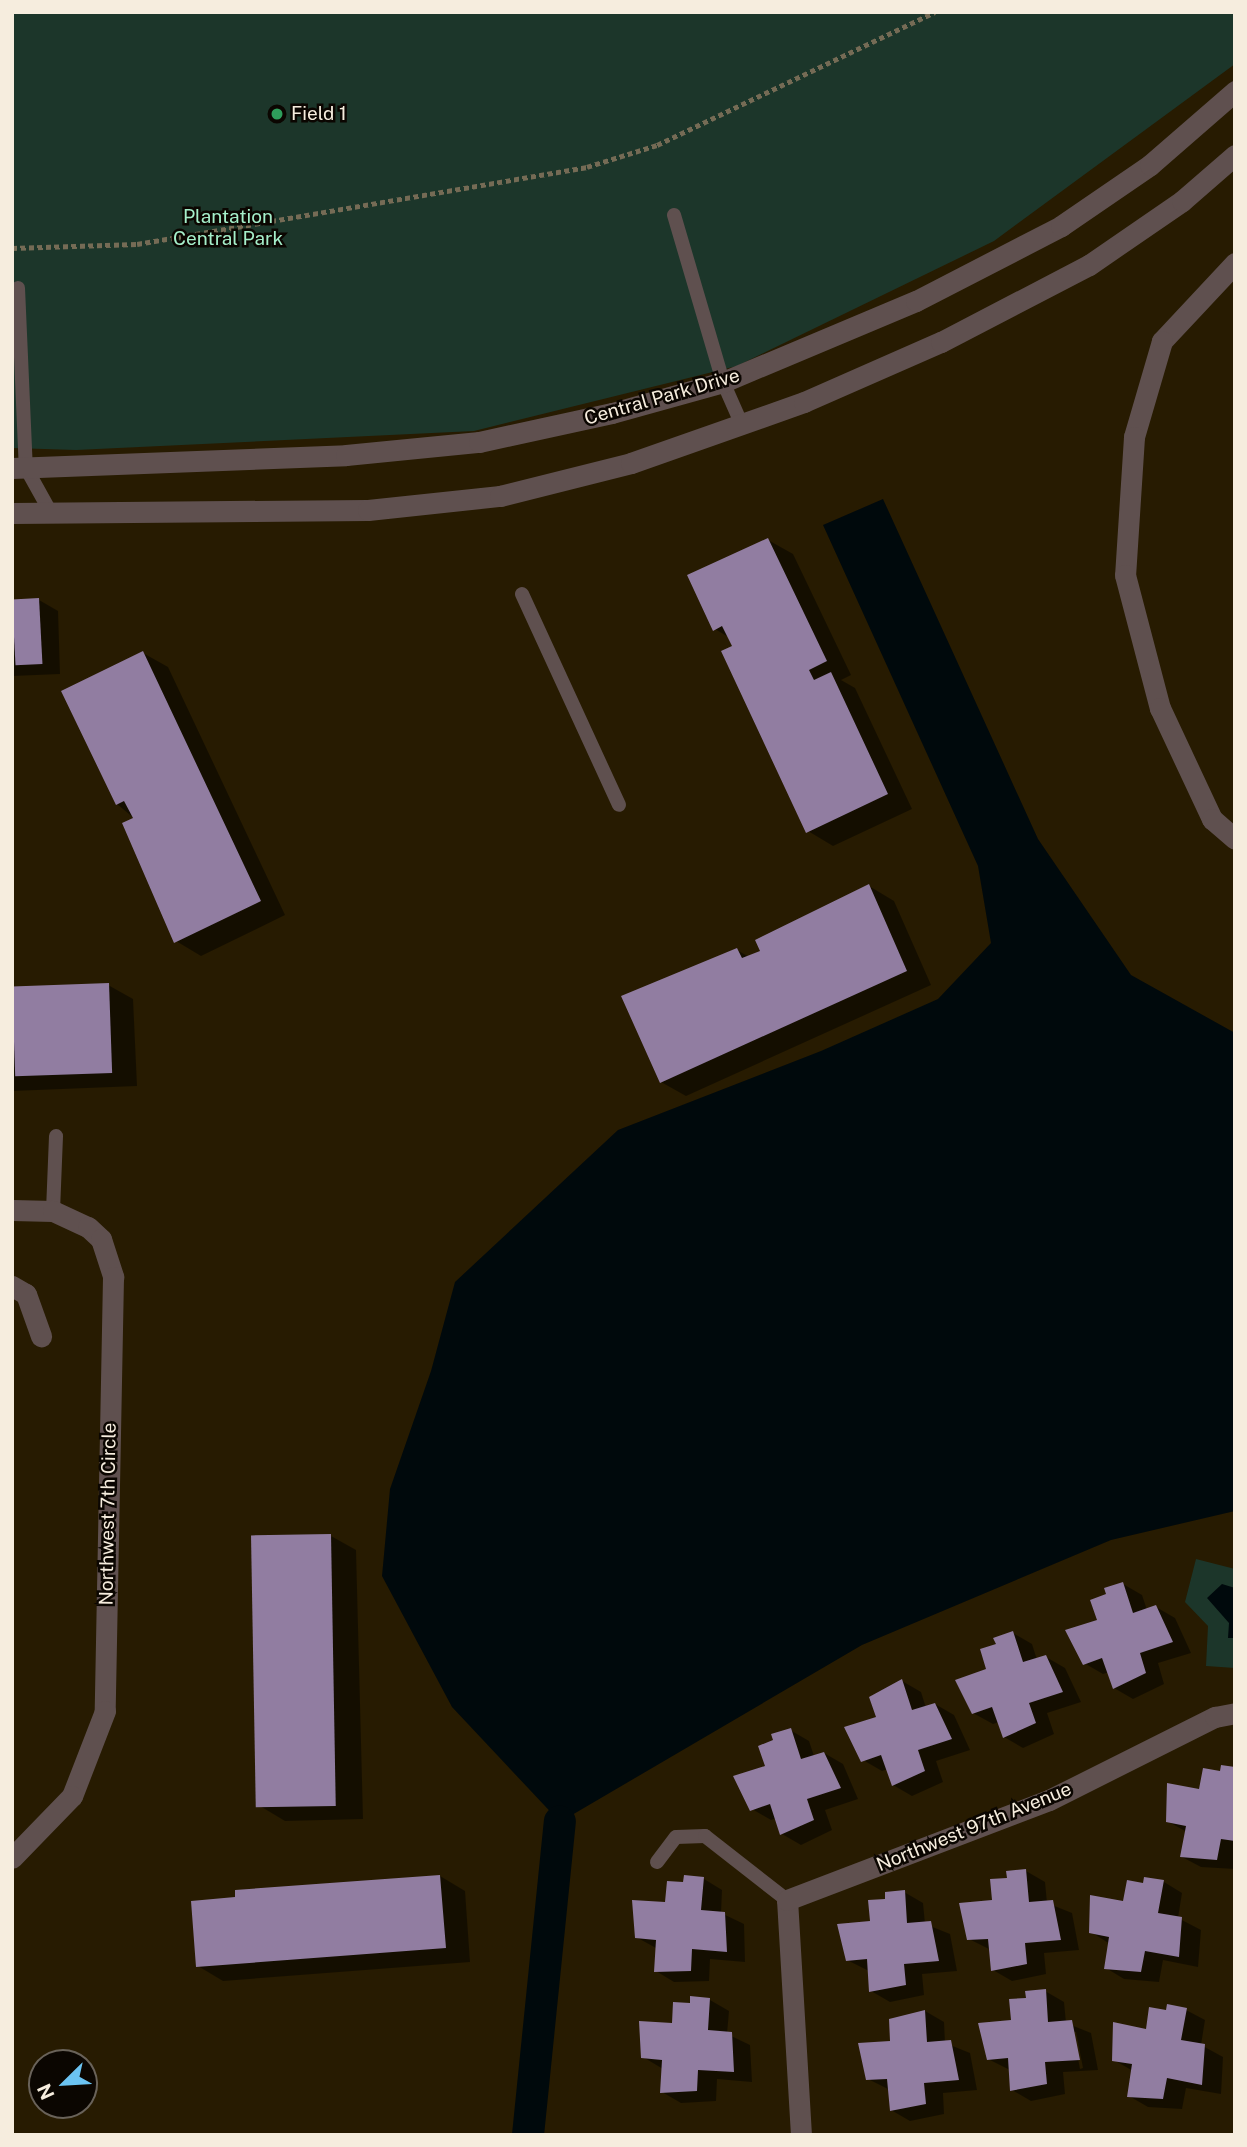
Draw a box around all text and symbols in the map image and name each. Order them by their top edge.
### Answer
place label: Field 1 [291,103,347,125]
marker: Field 1 [269,106,285,122]
park label: Plantation Central Park [173,206,283,250]
street label: Central Park Drive [582,364,742,430]
street label: Northwest 7th Circle [95,1422,121,1606]
street label: Northwest 97th Avenue [873,1777,1075,1877]
north arrow [28,2049,98,2119]
text: N [33,2080,59,2103]

